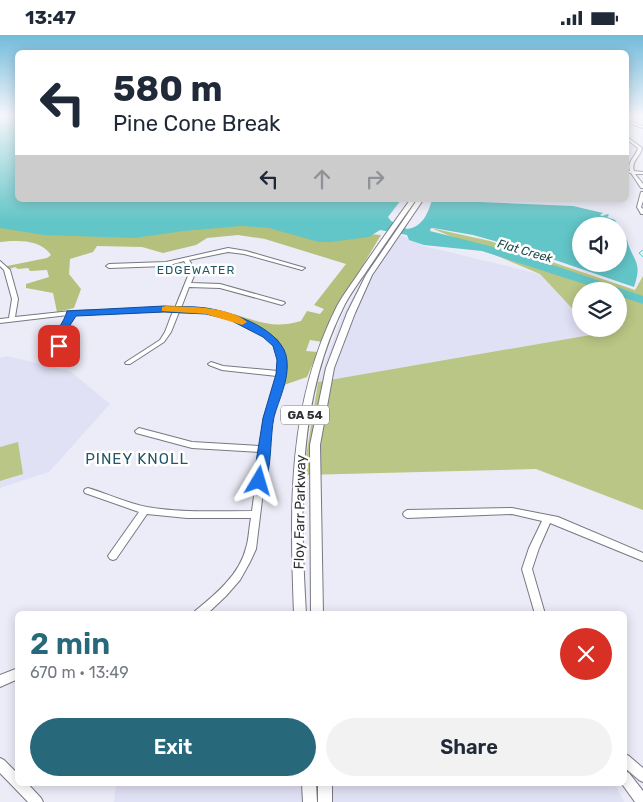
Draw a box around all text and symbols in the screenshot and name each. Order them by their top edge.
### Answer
text: 13:47 [25,6,76,29]
text: 580 m [113,68,223,110]
icon: left [30,70,95,135]
text: Pine Cone Break [113,110,280,137]
icon: left [255,165,283,193]
icon: ahead [308,165,336,193]
icon: right [361,165,389,193]
map controls [572,217,627,337]
button: sound [572,217,627,272]
water label: Flat Creek [496,236,555,266]
district label: EDGEWATER [157,263,235,277]
button: layers [572,282,627,337]
pin [38,325,80,367]
icon: arrive [45,332,73,360]
road number: GA 54 [281,405,329,425]
district label: PINEY KNOLL [85,450,189,468]
position arrow [232,454,284,506]
street label: Floy Farr Parkway [290,454,310,570]
text: 2 min [30,626,110,662]
button: close [560,628,612,680]
text: 670 m · 13:49 [30,663,129,682]
button: Exit [30,718,316,776]
button: Share [326,718,612,776]

